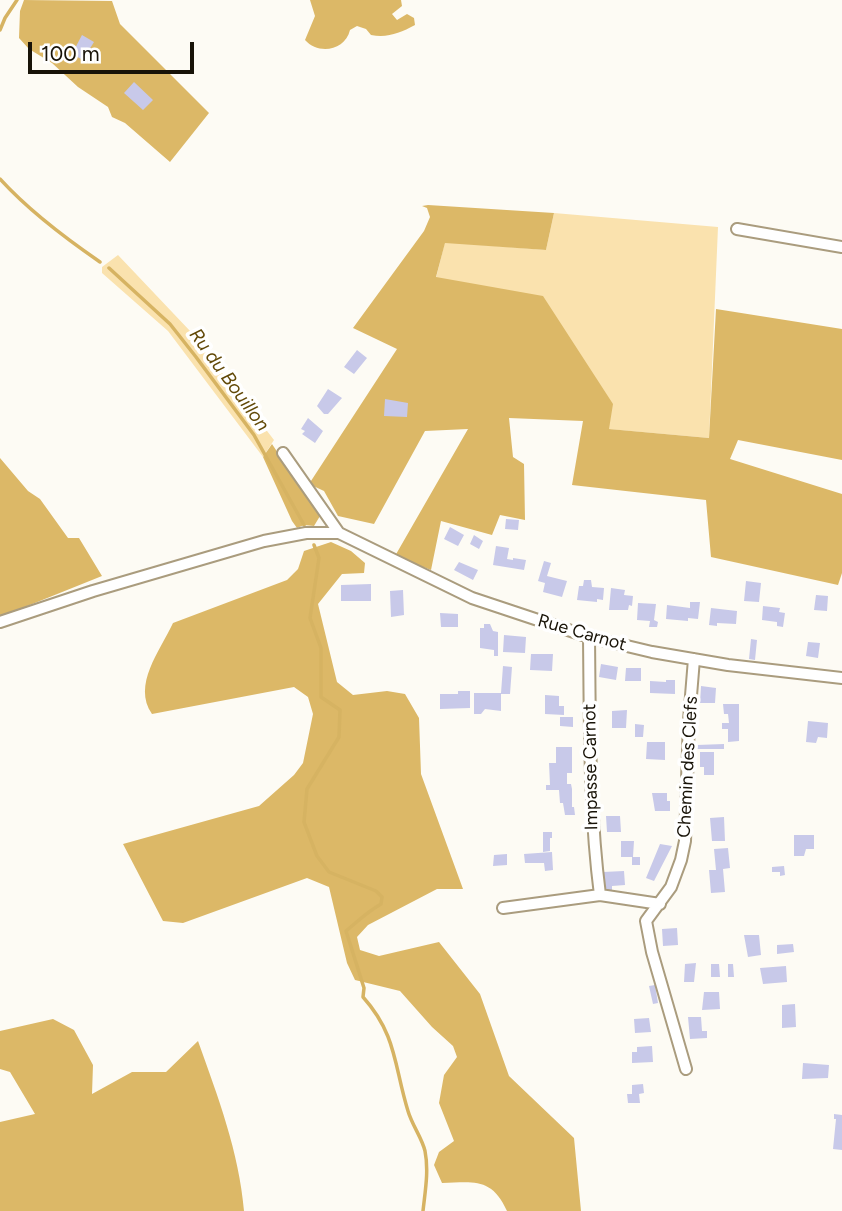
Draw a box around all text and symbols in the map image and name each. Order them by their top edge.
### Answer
scale bar [32,28,198,72]
text: 100 m [41,41,100,66]
water label: Ru du Bouillon [184,324,274,436]
street label: Rue Carnot [535,610,629,656]
street label: Chemin des Clefs [674,696,702,838]
street label: Impasse Carnot [579,704,603,830]

